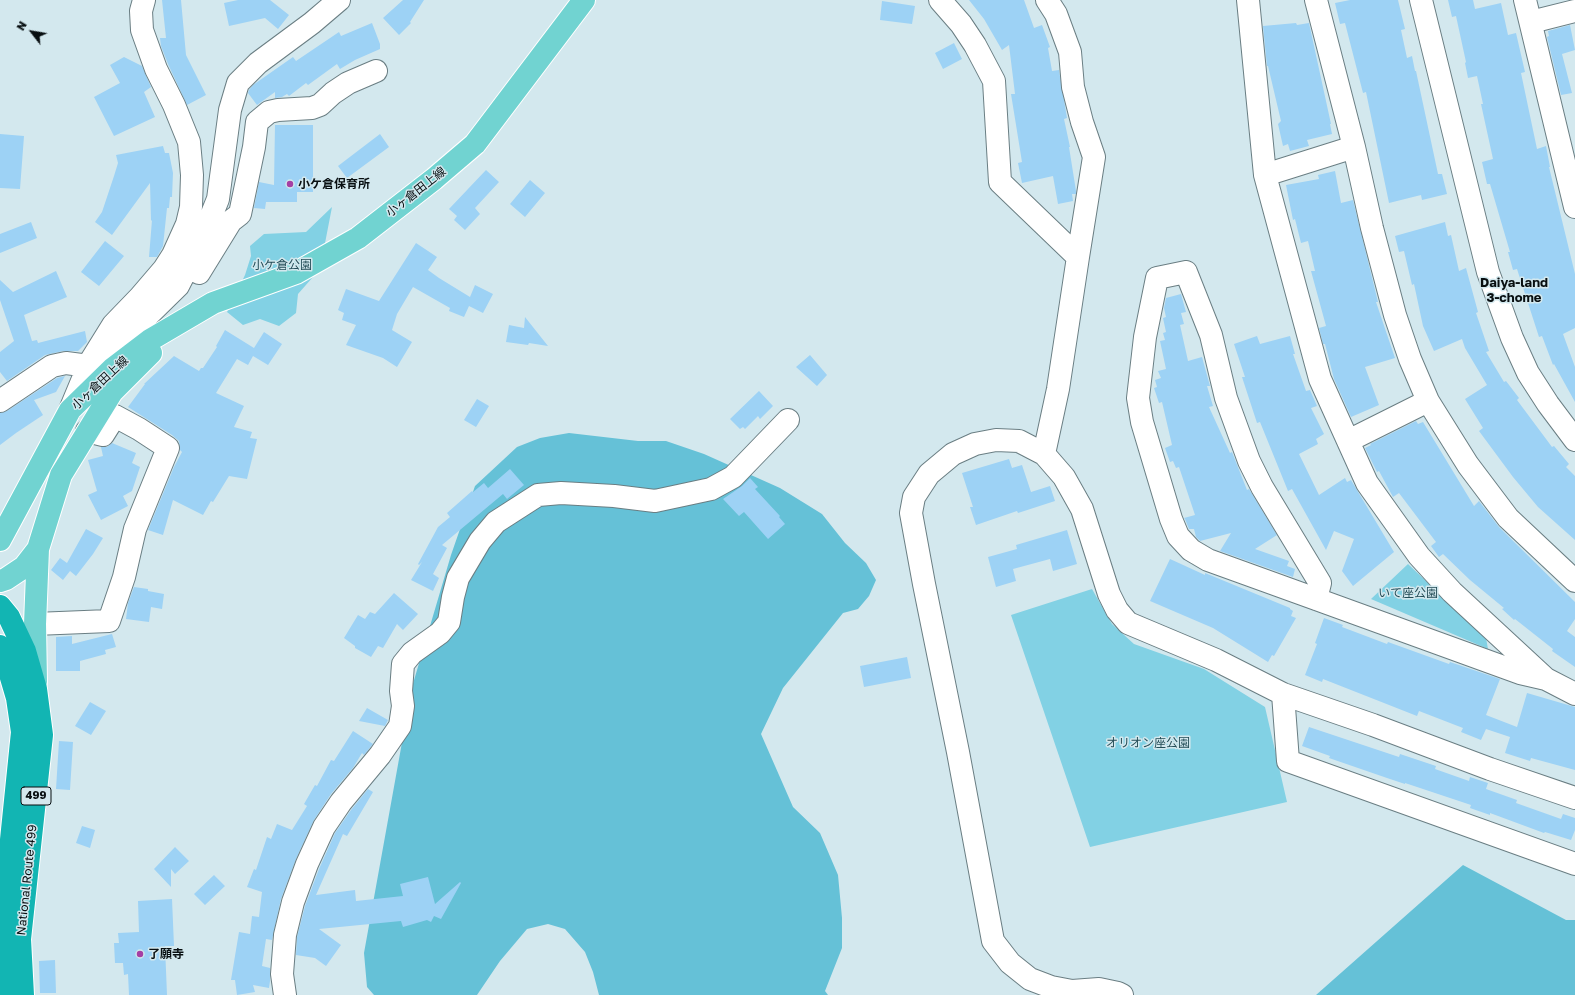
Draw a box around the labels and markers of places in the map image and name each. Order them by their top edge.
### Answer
place label: 小ケ倉保育所 [298,177,370,191]
marker: 小ケ倉保育所 [285,179,295,189]
place label: 了願寺 [148,947,184,961]
marker: 了願寺 [135,949,145,959]

